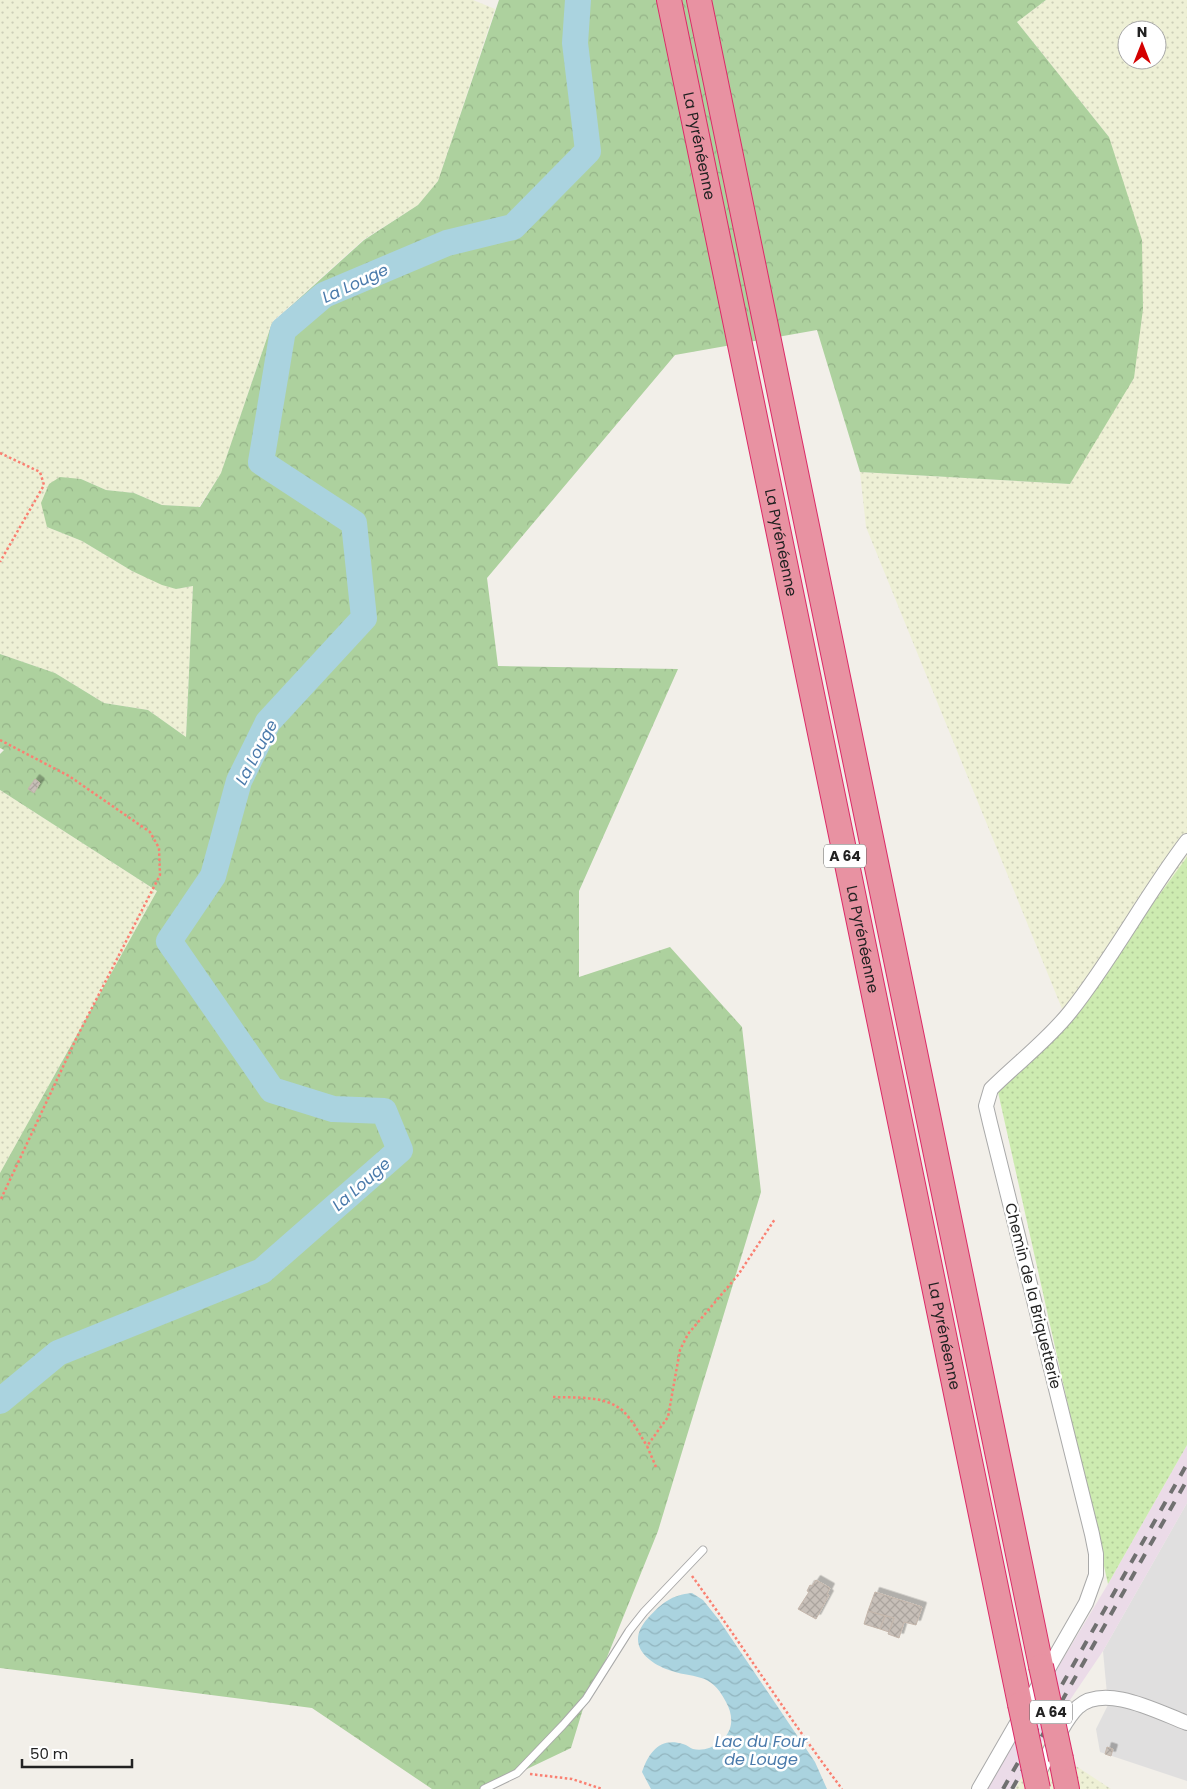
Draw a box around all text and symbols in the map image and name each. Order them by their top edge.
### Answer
north arrow [1117,20,1167,70]
text: N [1137,22,1147,42]
street label: La Pyrénéenne [678,90,721,202]
water label: La Louge [318,258,392,309]
street label: La Pyrénéenne [760,487,803,598]
water label: La Louge [230,716,283,789]
road number: A 64 [824,844,866,868]
street label: La Pyrénéenne [842,883,884,995]
water label: La Louge [327,1152,396,1216]
street label: Chemin de la Briquetterie [1000,1201,1067,1391]
street label: La Pyrénéenne [923,1280,966,1392]
road number: A 64 [1030,1700,1072,1724]
water label: Lac du Four de Louge [715,1730,808,1771]
scale bar [22,1736,132,1768]
text: 50 m [30,1743,68,1764]

